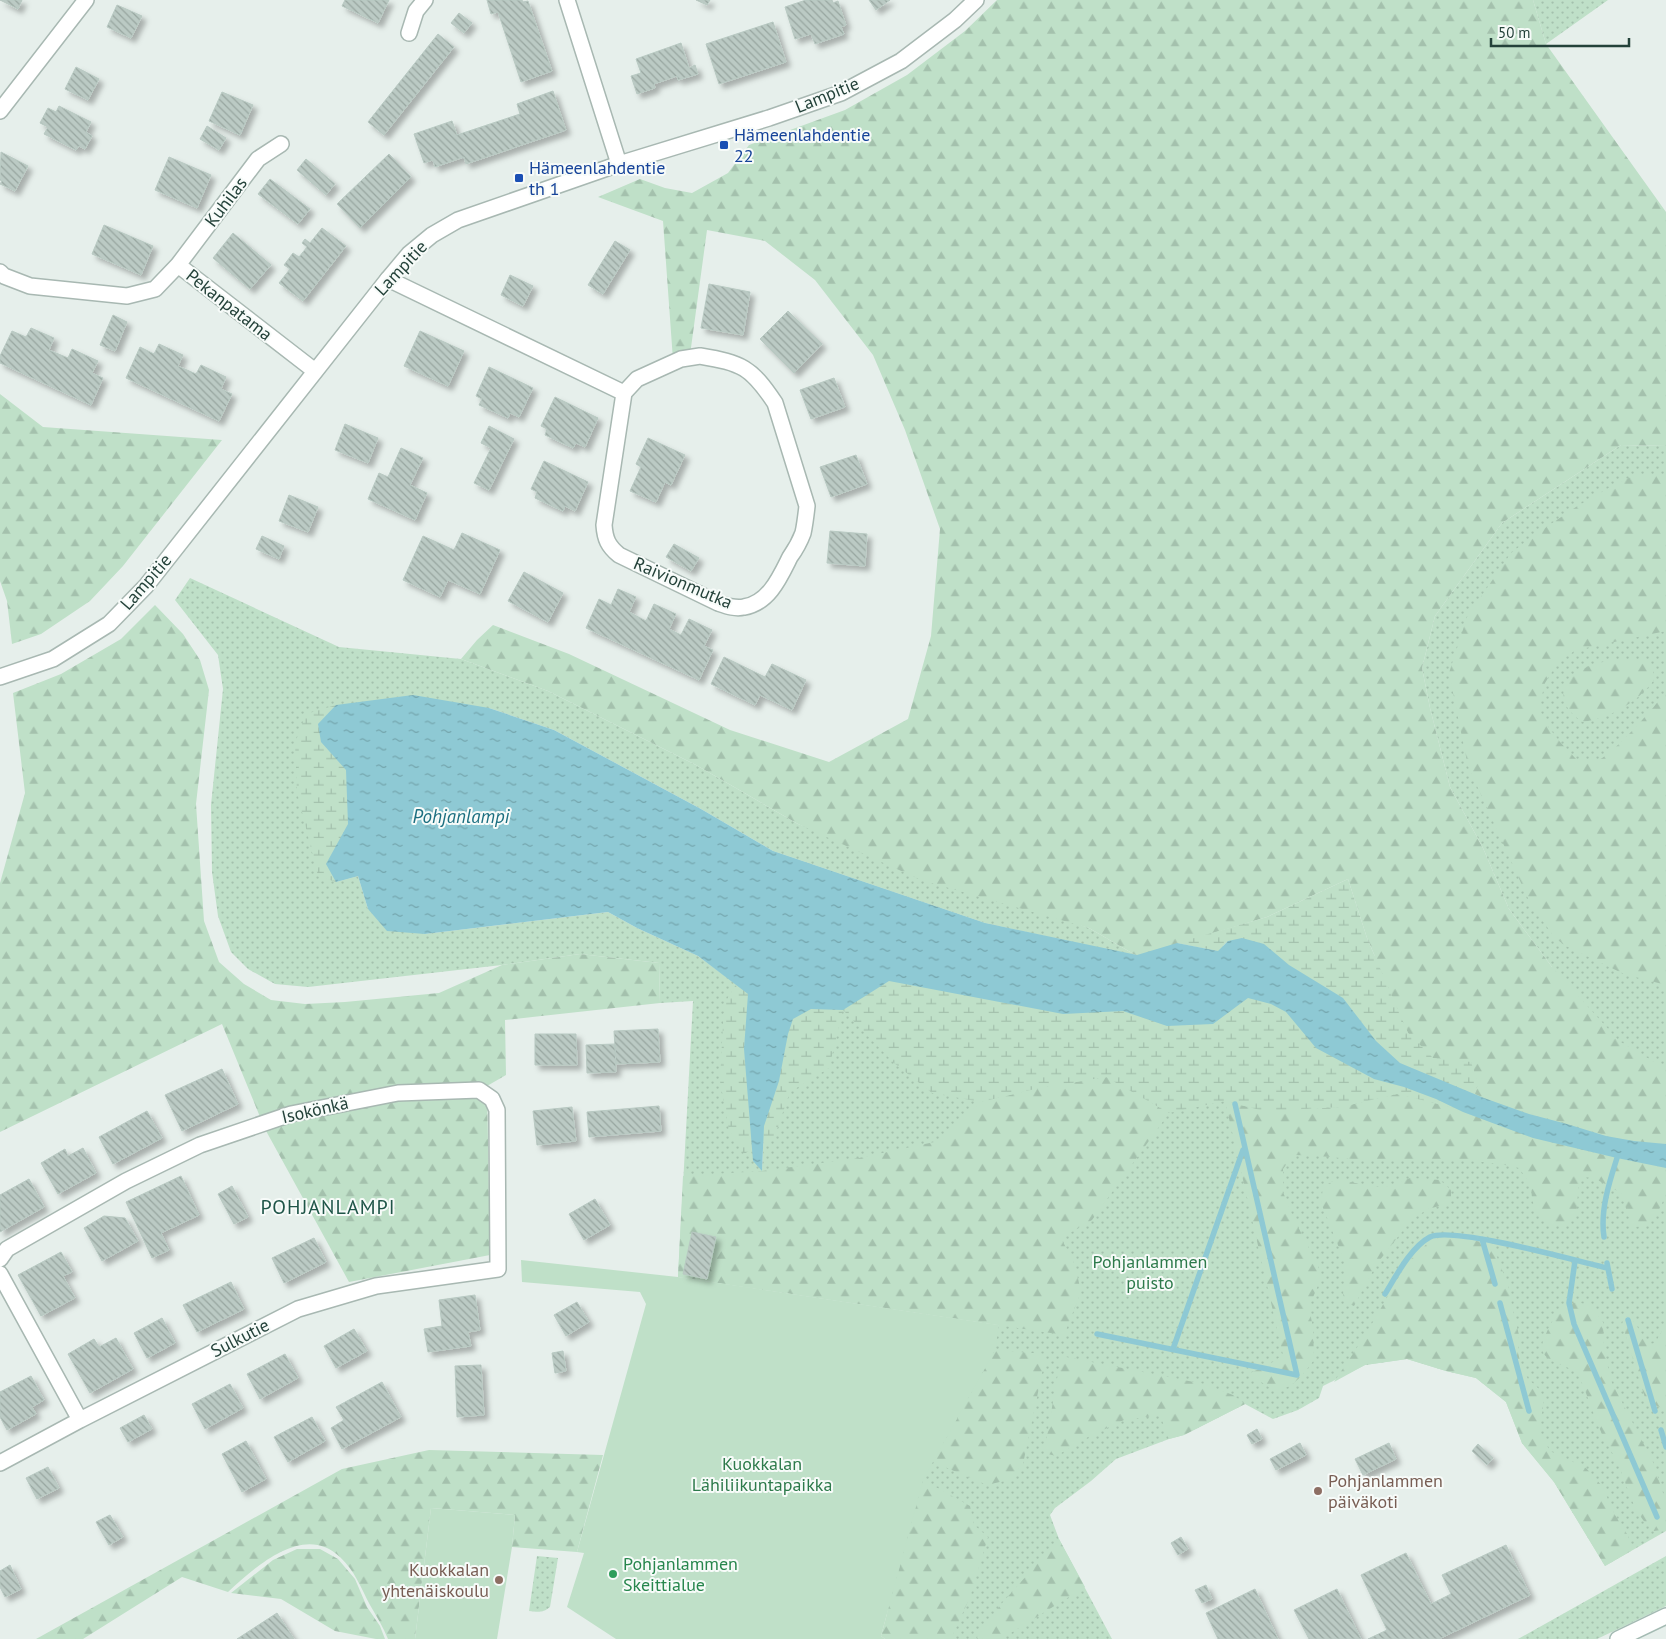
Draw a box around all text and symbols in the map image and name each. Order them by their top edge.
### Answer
scale bar [1491,15,1628,47]
text: 50 m [1498,23,1531,42]
street label: Lampitie [791,71,862,118]
place label: Hämeenlahdentie 22 [734,123,870,167]
marker: Hämeenlahdentie 22 [718,139,730,151]
place label: Hämeenlahdentie th 1 [529,156,665,200]
street label: Kuhilas [199,172,252,231]
marker: Hämeenlahdentie th 1 [513,172,525,184]
street label: Lampitie [369,235,432,300]
street label: Pekanpatama [182,264,277,345]
street label: Lampitie [115,549,176,615]
street label: Raivionmutka [630,551,736,614]
water label: Pohjanlampi [413,804,511,828]
street label: Isokönkä [279,1091,351,1128]
district label: POHJANLAMPI [261,1194,395,1220]
park label: Pohjanlammen puisto [1093,1250,1207,1294]
street label: Sulkutie [207,1313,273,1362]
park label: Kuokkalan Lähiliikuntapaikka [692,1452,832,1496]
place label: Pohjanlammen päiväkoti [1328,1469,1443,1513]
marker: Pohjanlammen päiväkoti [1312,1485,1324,1497]
place label: Pohjanlammen Skeittialue [623,1552,738,1596]
place label: Kuokkalan yhtenäiskoulu [382,1558,489,1602]
marker: Pohjanlammen Skeittialue [607,1568,619,1580]
marker: Kuokkalan yhtenäiskoulu [493,1574,505,1586]

